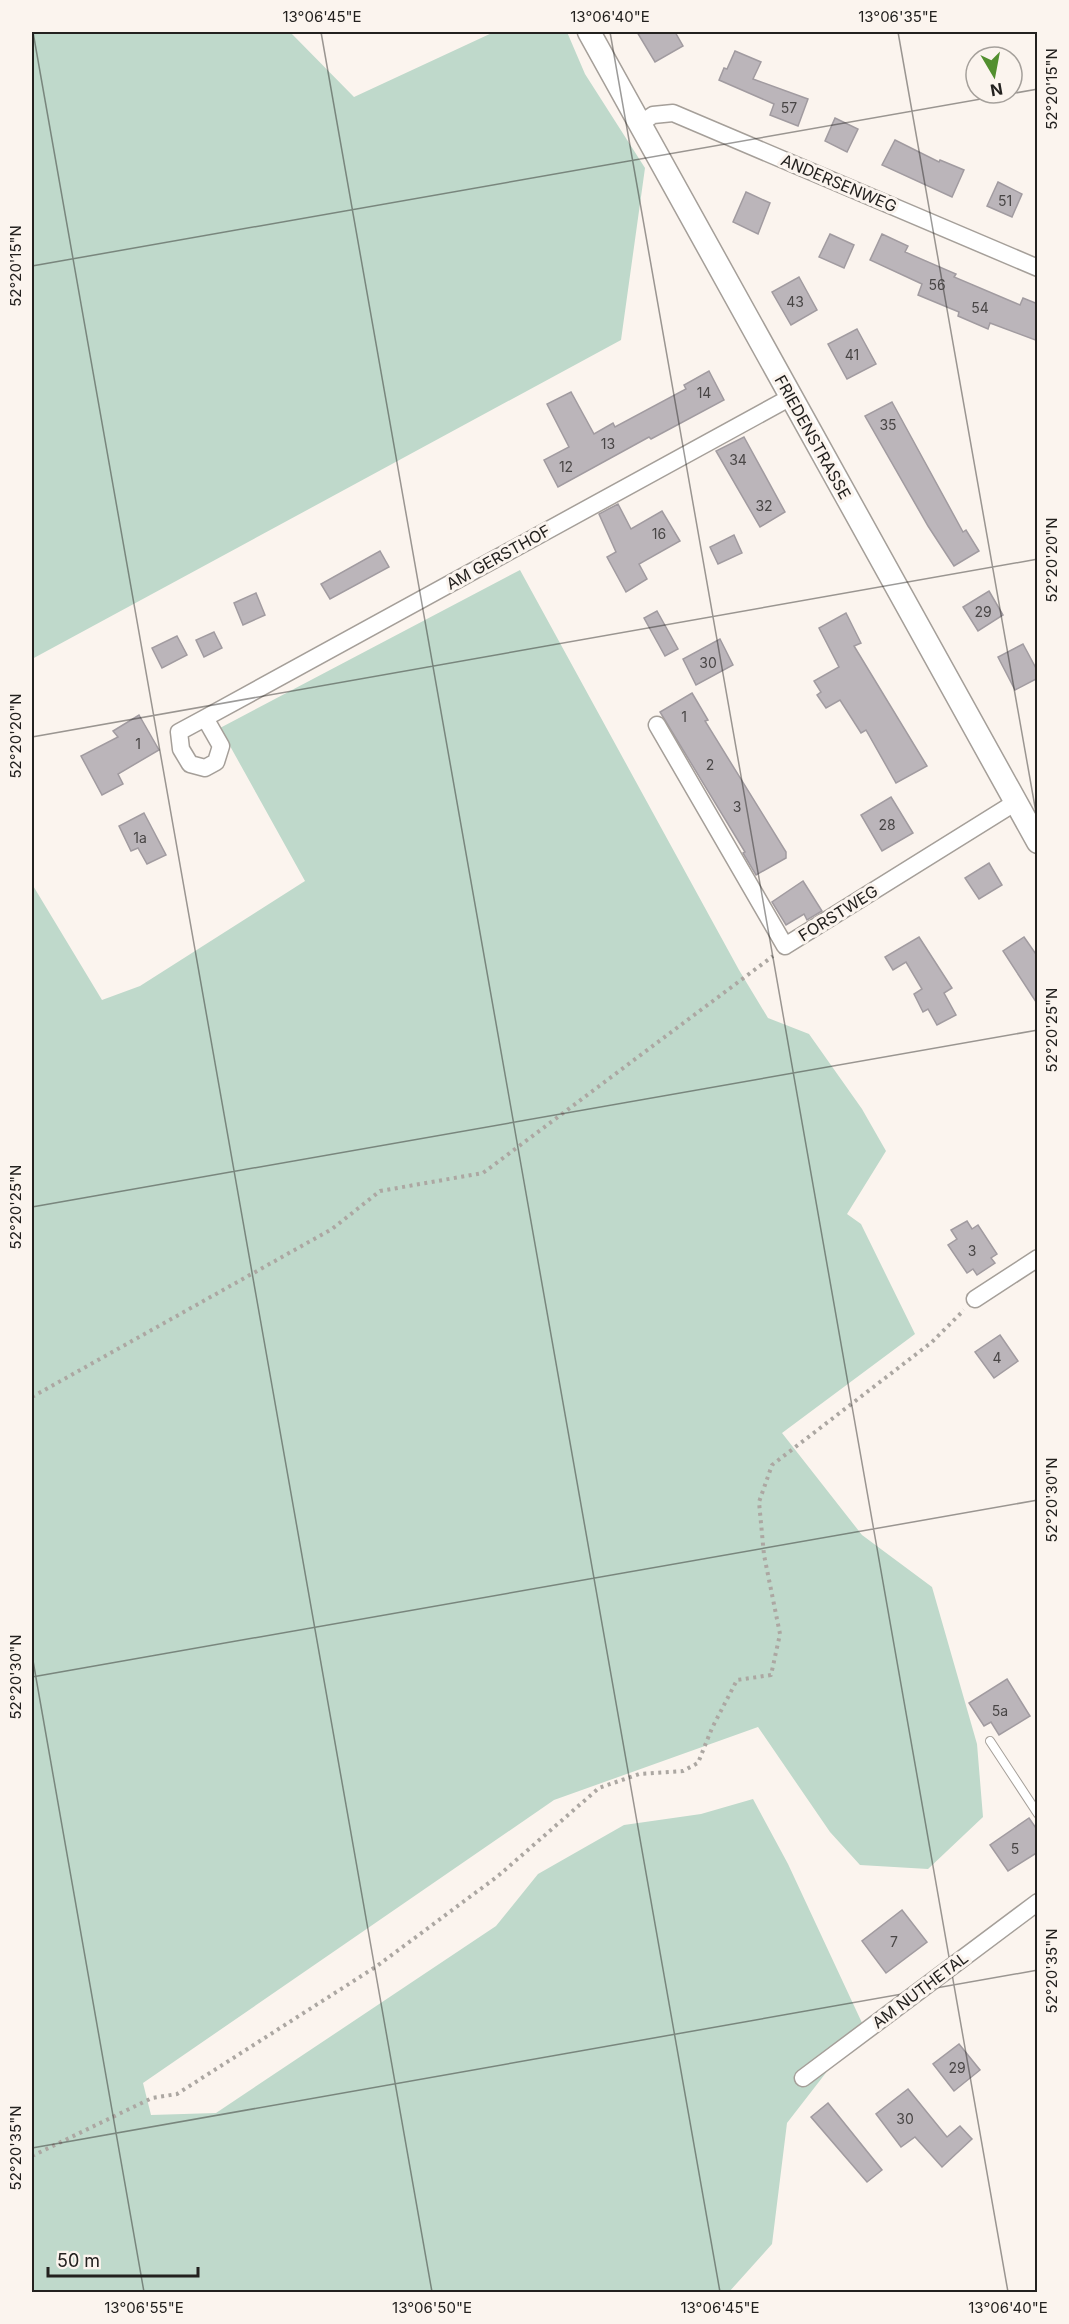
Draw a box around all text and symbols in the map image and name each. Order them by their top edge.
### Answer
text: 13°06'45"E [282,7,362,26]
text: 13°06'40"E [570,7,650,26]
text: 13°06'35"E [858,7,938,26]
north arrow [964,45,1024,105]
text: 52°20'15"N [1042,48,1061,130]
text: N [989,79,1004,101]
house number: 57 [781,99,797,116]
street label: ANDERSENWEG [778,150,900,216]
house number: 51 [998,192,1012,209]
text: 52°20'15"N [6,225,25,307]
house number: 56 [928,276,946,293]
house number: 43 [786,293,804,310]
house number: 54 [971,299,989,316]
house number: 41 [845,346,859,363]
street label: FRIEDENSTRASSE [771,371,855,503]
house number: 14 [697,384,711,401]
house number: 35 [879,416,897,433]
house number: 13 [601,435,615,452]
house number: 34 [729,451,747,468]
house number: 12 [559,458,573,475]
house number: 32 [755,497,773,514]
text: 52°20'20"N [1042,517,1061,603]
street label: AM GERSTHOF [442,520,554,594]
house number: 16 [652,525,666,542]
house number: 29 [974,603,992,620]
house number: 30 [699,654,717,671]
text: 52°20'20"N [6,693,25,779]
house number: 1 [681,708,687,725]
house number: 1 [135,735,141,752]
house number: 2 [706,756,714,773]
house number: 3 [733,798,741,815]
house number: 28 [878,816,896,833]
house number: 1a [133,829,147,846]
street label: FORSTWEG [795,881,881,945]
text: 52°20'25"N [1042,988,1061,1072]
text: 52°20'25"N [6,1165,25,1249]
house number: 3 [968,1242,976,1259]
house number: 4 [992,1349,1002,1366]
text: 52°20'30"N [1042,1457,1061,1543]
text: 52°20'30"N [6,1634,25,1720]
house number: 5a [992,1702,1008,1719]
house number: 5 [1011,1840,1019,1857]
text: 52°20'35"N [1042,1929,1061,2013]
house number: 7 [890,1933,898,1950]
street label: AM NUTHETAL [868,1947,972,2033]
house number: 29 [948,2059,966,2076]
text: 52°20'35"N [6,2106,25,2190]
house number: 30 [896,2110,914,2127]
scale bar [48,2240,198,2278]
text: 50 m [57,2250,100,2271]
text: 13°06'55"E [104,2298,184,2317]
text: 13°06'50"E [392,2298,472,2317]
text: 13°06'45"E [680,2298,760,2317]
text: 13°06'40"E [968,2298,1048,2317]

